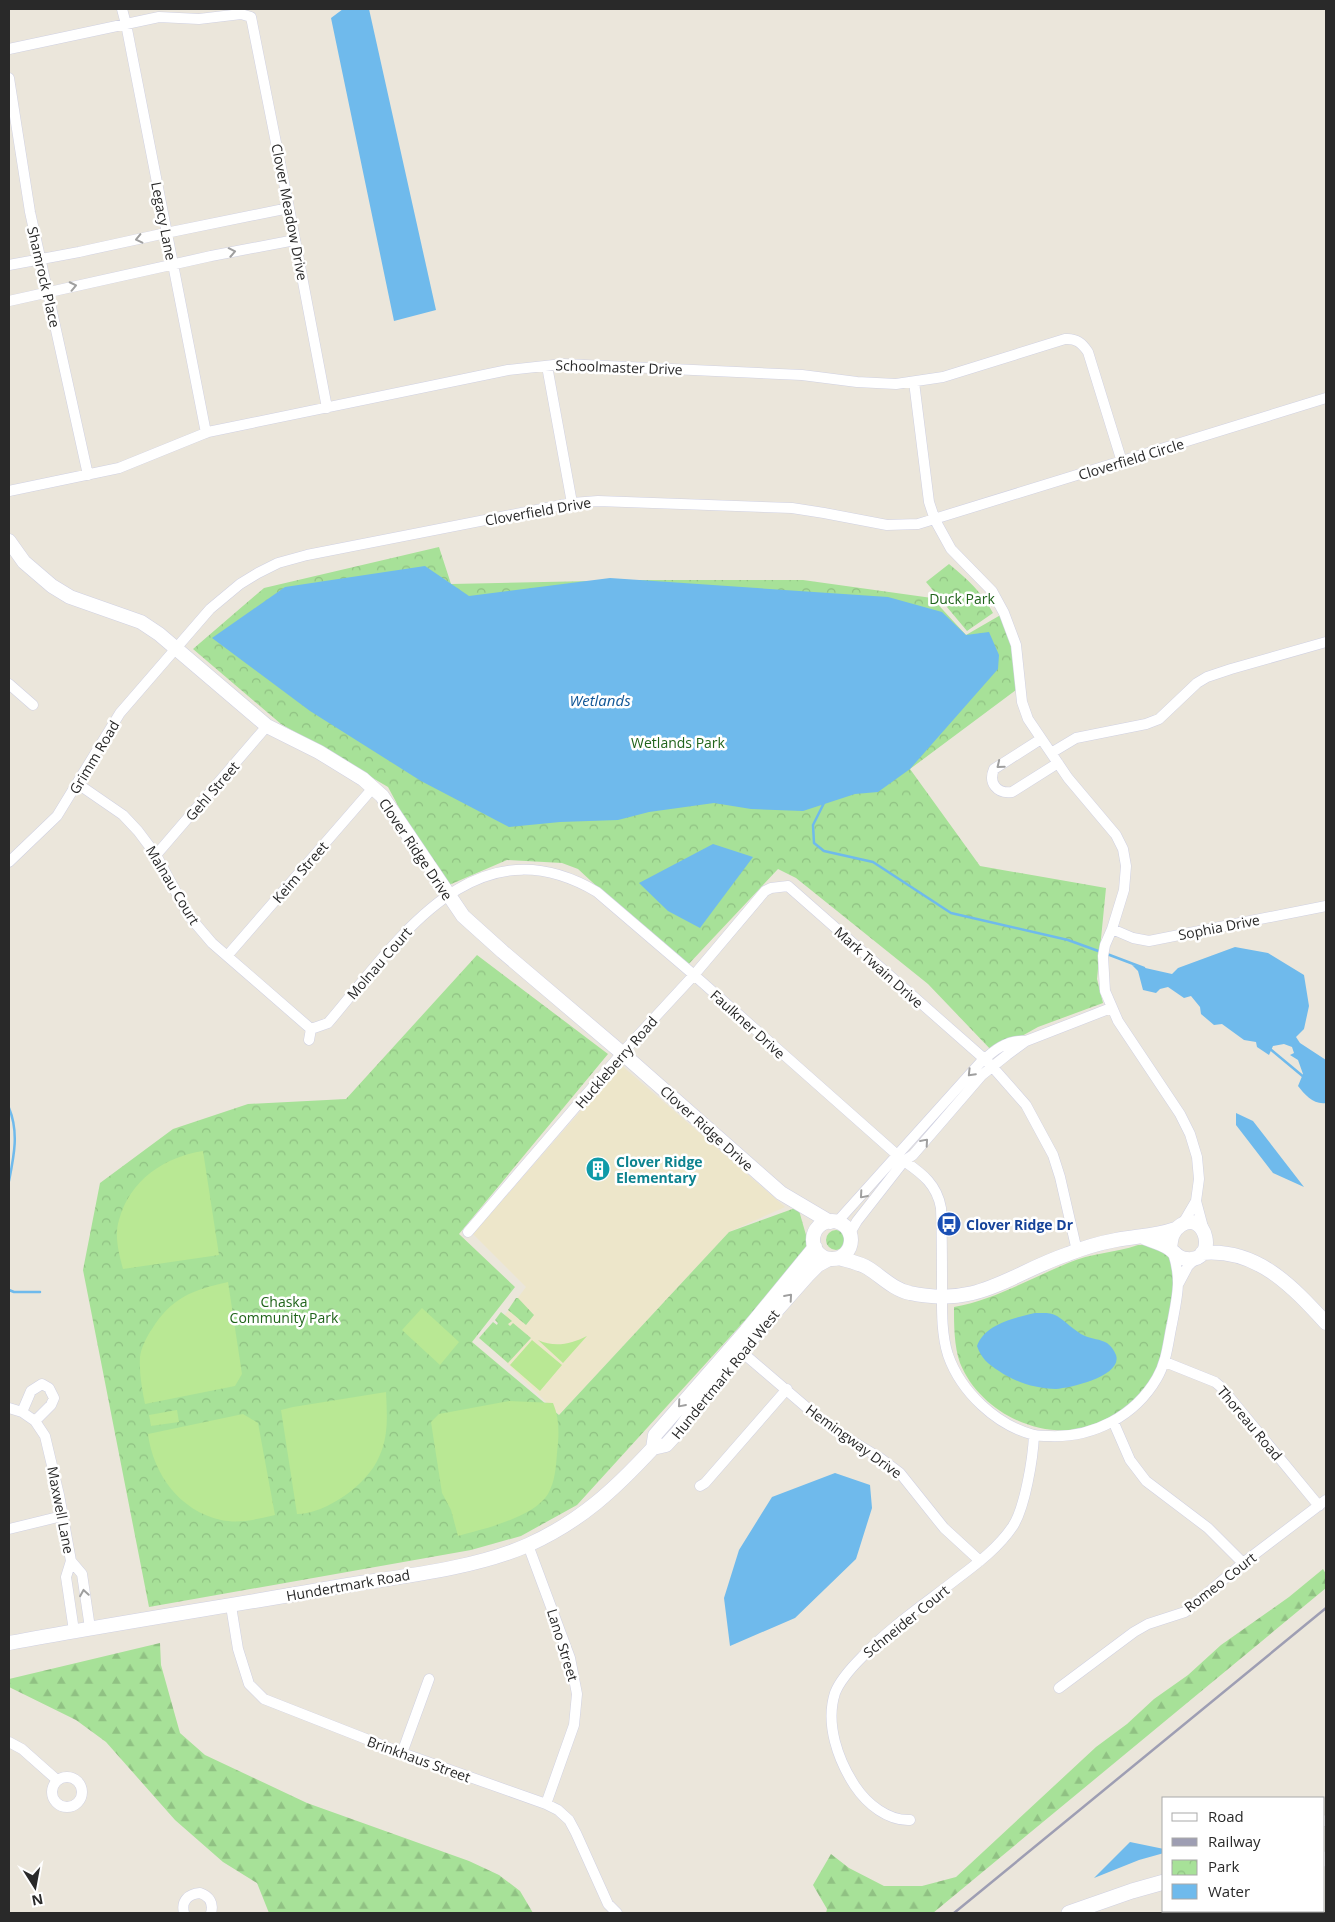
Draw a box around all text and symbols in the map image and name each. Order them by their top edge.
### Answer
street label: Clover Meadow Drive [267,142,313,282]
street label: Legacy Lane [147,180,181,262]
street label: Shamrock Place [23,225,65,330]
one-way arrow [134,233,143,244]
one-way arrow [228,247,237,258]
one-way arrow [69,281,78,292]
street label: Schoolmaster Drive [555,355,683,379]
street label: Cloverfield Circle [1076,434,1186,484]
street label: Cloverfield Drive [483,492,593,530]
park label: Duck Park [929,589,995,608]
water label: Wetlands [569,690,631,710]
street label: Grimm Road [65,717,123,797]
park label: Wetlands Park [631,733,726,752]
street label: Gehl Street [181,757,243,825]
one-way arrow [996,760,1005,769]
street label: Clover Ridge Drive [375,794,457,904]
street label: Keim Street [268,837,332,907]
street label: Malnau Court [142,842,204,928]
street label: Sophia Drive [1177,910,1261,944]
street label: Mark Twain Drive [830,922,928,1012]
street label: Molnau Court [342,923,416,1003]
street label: Faulkner Drive [707,985,790,1063]
street label: Huckleberry Road [571,1012,661,1112]
one-way arrow [968,1067,977,1076]
street label: Clover Ridge Drive [656,1081,758,1175]
one-way arrow [919,1138,928,1147]
place label: Clover Ridge Elementary [616,1152,703,1187]
building icon: Clover Ridge Elementary [585,1156,611,1182]
one-way arrow [860,1189,869,1198]
bus stop icon: Clover Ridge Dr [936,1211,962,1237]
place label: Clover Ridge Dr [966,1215,1074,1234]
park label: Chaska Community Park [230,1292,339,1327]
one-way arrow [783,1294,791,1303]
street label: Hundertmark Road West [667,1305,783,1443]
street label: Thoreau Road [1213,1382,1287,1464]
one-way arrow [678,1399,687,1408]
street label: Hemingway Drive [802,1400,906,1482]
street label: Maxwell Lane [43,1465,79,1555]
street label: Romeo Court [1180,1548,1260,1616]
street label: Hundertmark Road [285,1565,411,1605]
street label: Schneider Court [859,1580,953,1662]
one-way arrow [80,1588,90,1597]
street label: Lano Street [543,1606,583,1684]
street label: Brinkhaus Street [365,1731,473,1787]
legend [1162,1797,1325,1912]
text: Road [1208,1806,1244,1826]
text: Railway [1208,1831,1261,1851]
text: Park [1208,1856,1239,1876]
north arrow [10,1862,60,1912]
text: Water [1208,1881,1250,1901]
text: N [30,1890,45,1911]

